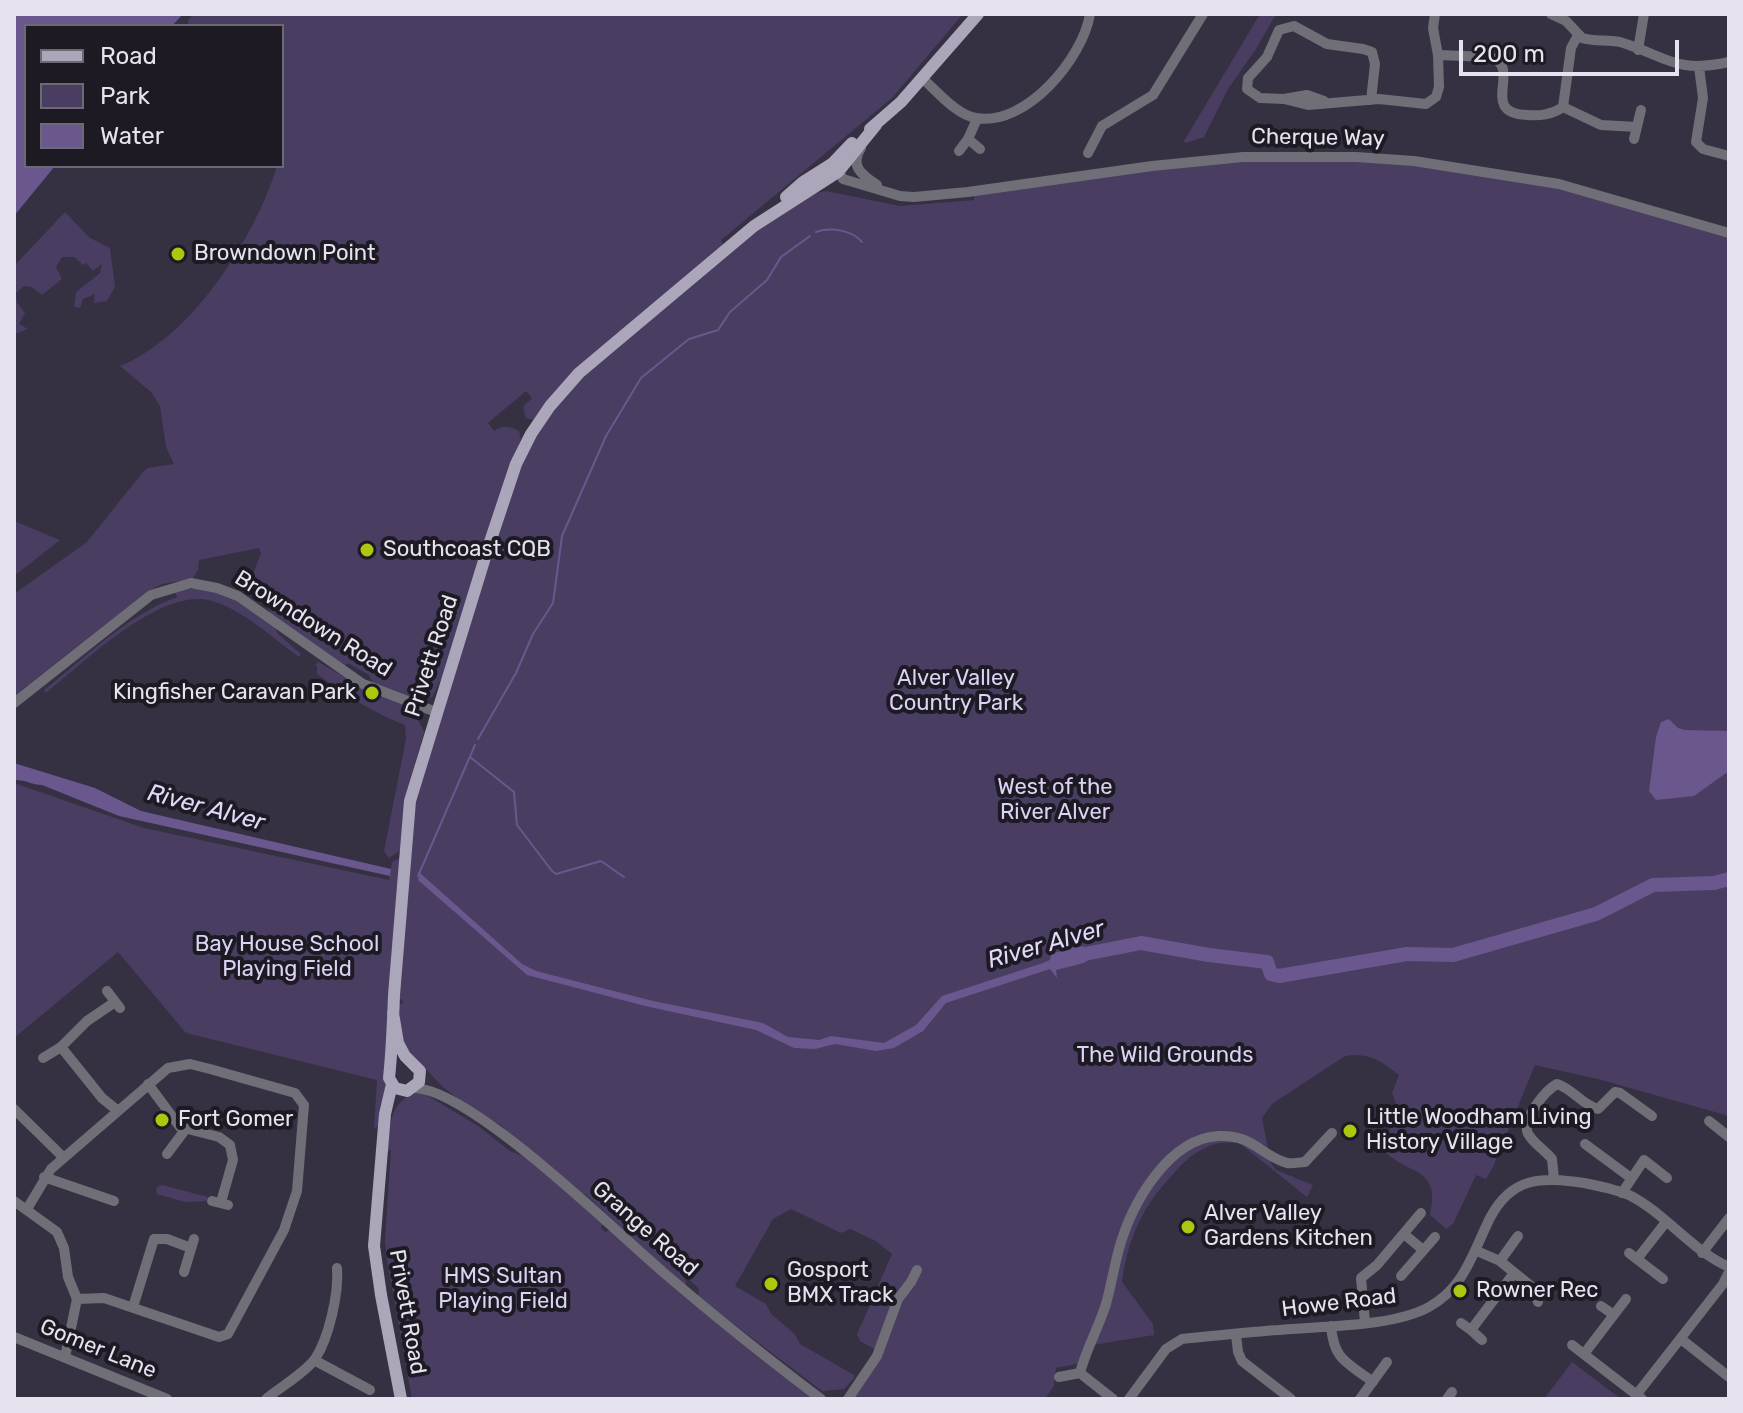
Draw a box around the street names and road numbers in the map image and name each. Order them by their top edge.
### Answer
street label: Cherque Way [1251,124,1385,152]
street label: Browndown Road [230,565,396,683]
street label: Privett Road [400,592,464,720]
street label: Grange Road [587,1176,703,1282]
street label: Privett Road [383,1247,431,1377]
street label: Howe Road [1280,1283,1398,1323]
street label: Gomer Lane [36,1314,160,1384]

